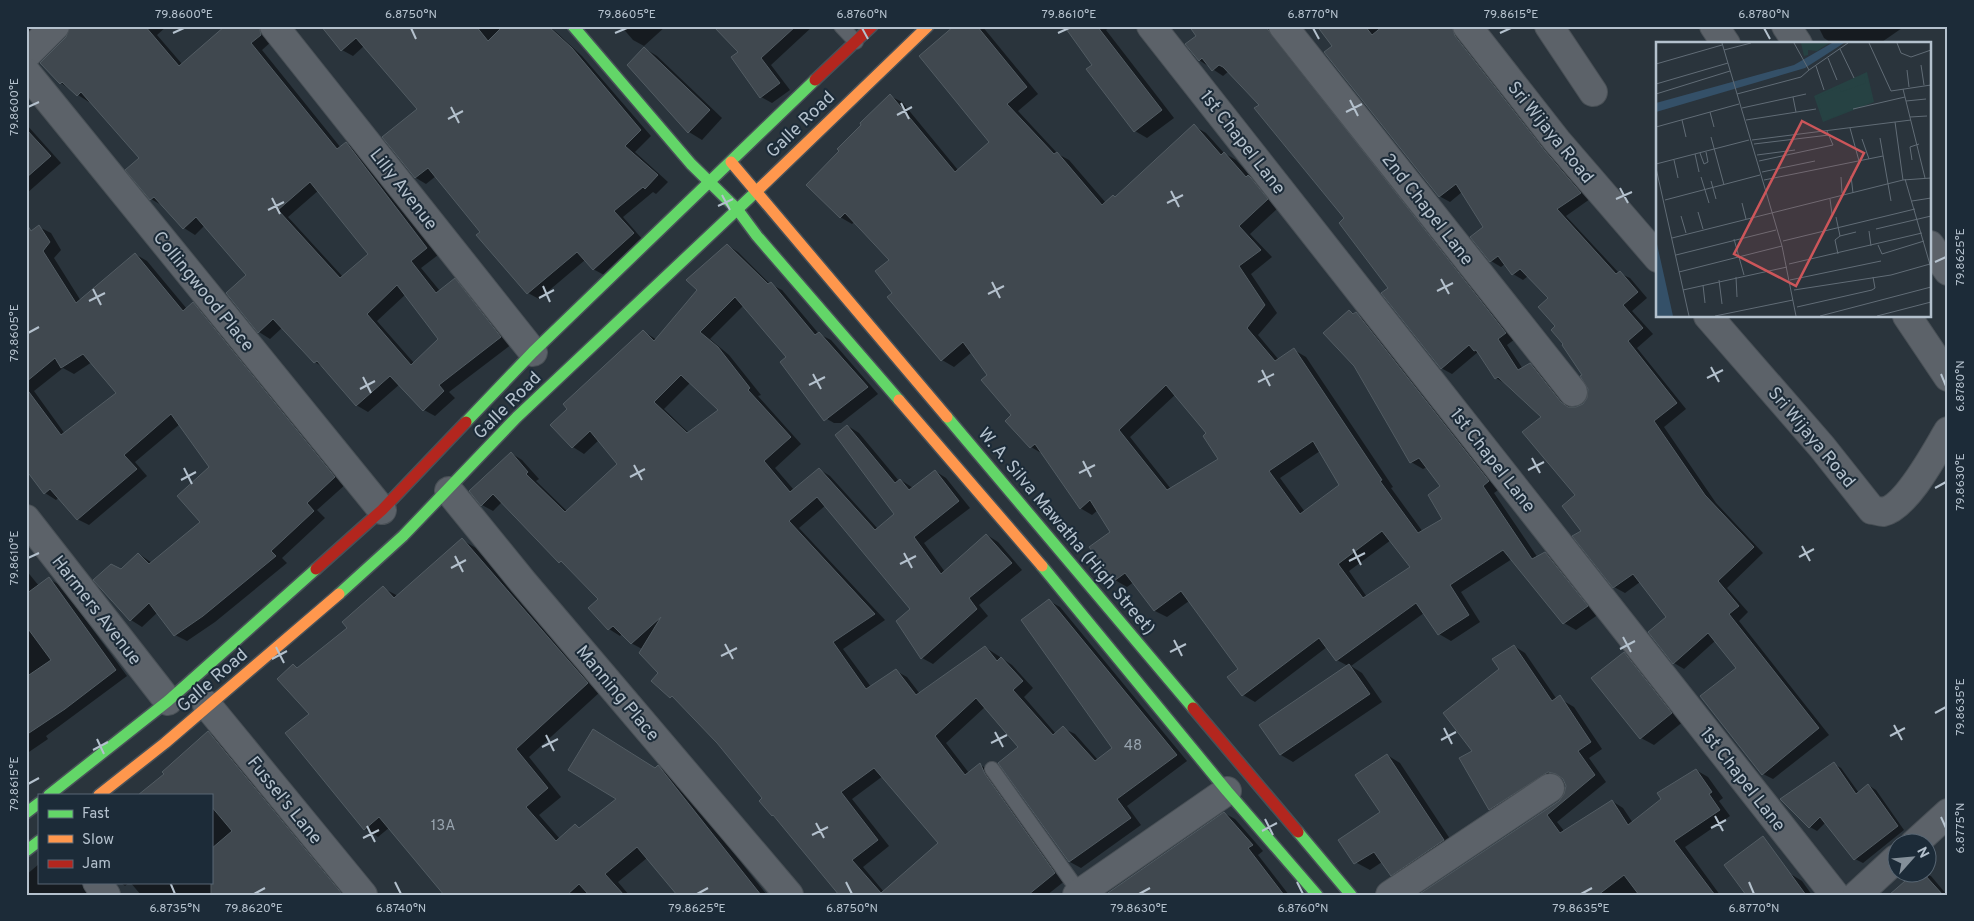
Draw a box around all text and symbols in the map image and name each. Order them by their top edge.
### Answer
text: 79.8600°E [155,7,213,23]
text: 6.8750°N [385,7,437,23]
text: 79.8605°E [598,7,656,23]
text: 6.8760°N [836,7,888,23]
text: 79.8610°E [1042,7,1096,23]
text: 6.8770°N [1288,7,1338,23]
text: 79.8615°E [1484,7,1538,23]
text: 6.8780°N [1738,7,1790,23]
inset map [1656,42,1932,318]
street label: Sri Wijaya Road [1502,77,1598,189]
text: 79.8600°E [7,78,23,136]
street label: 1st Chapel Lane [1194,86,1290,200]
street label: Galle Road [762,87,840,164]
street label: Lilly Avenue [364,145,442,235]
street label: 2nd Chapel Lane [1376,149,1478,271]
street label: Collingwood Place [147,227,259,357]
text: 79.8625°E [1953,228,1969,286]
text: 79.8605°E [7,304,23,362]
text: 6.8780°N [1953,360,1969,412]
street label: Galle Road [469,367,547,445]
street label: Sri Wijaya Road [1762,383,1860,493]
street label: 1st Chapel Lane [1444,404,1540,518]
street label: W. A. Silva Mawatha (High Street) [972,423,1160,641]
text: 79.8630°E [1953,453,1969,511]
text: 79.8610°E [7,531,23,585]
street label: Harmers Avenue [46,551,146,670]
street label: Manning Place [570,641,664,747]
street label: Galle Road [173,644,253,718]
text: 79.8635°E [1953,678,1969,736]
street label: 1st Chapel Lane [1694,723,1790,837]
house number: 48 [1124,737,1142,756]
street label: Fussel's Lane [241,752,326,850]
text: 79.8615°E [7,757,23,811]
legend [38,794,212,884]
text: 6.8775°N [1953,803,1969,853]
text: Fast [82,805,110,824]
house number: 13A [431,817,455,836]
text: Slow [82,831,114,850]
north arrow [1886,834,1936,884]
text: N [1912,844,1932,861]
text: Jam [82,855,111,874]
text: 6.8735°N [149,901,201,917]
text: 79.8620°E [225,901,283,917]
text: 6.8740°N [376,901,426,917]
text: 79.8625°E [668,901,726,917]
text: 6.8750°N [826,901,878,917]
text: 79.8630°E [1110,901,1168,917]
text: 6.8760°N [1277,901,1329,917]
text: 79.8635°E [1552,901,1610,917]
text: 6.8770°N [1729,901,1779,917]

